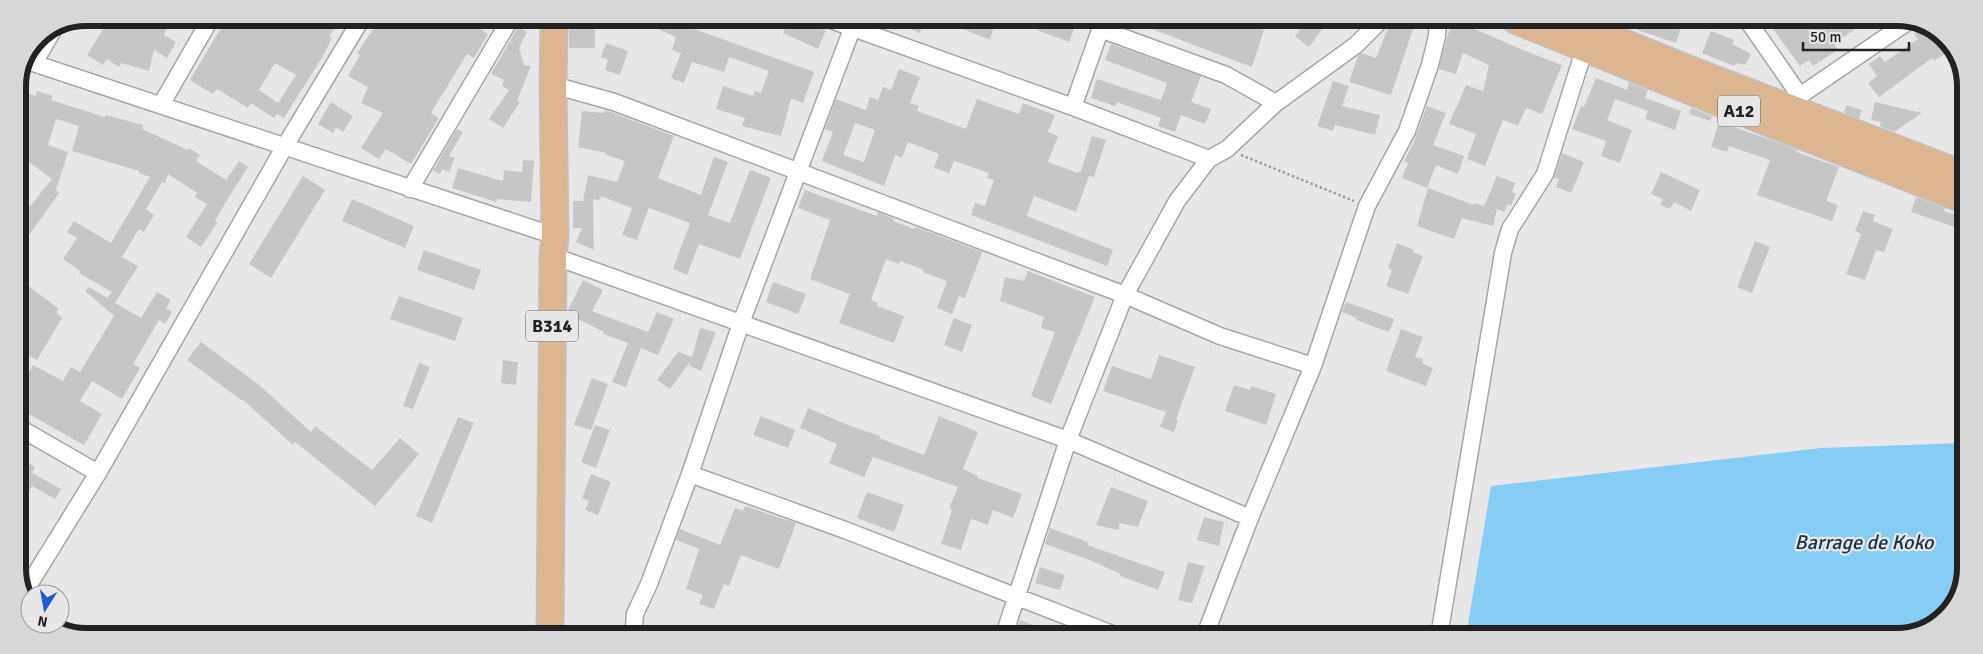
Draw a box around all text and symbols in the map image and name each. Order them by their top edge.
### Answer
scale bar [1803,20,1909,52]
text: 50 m [1810,28,1841,46]
road number: A12 [1718,95,1760,126]
road number: B314 [526,310,578,342]
water label: Barrage de Koko [1795,530,1935,555]
north arrow [20,584,70,634]
text: N [36,612,49,631]

